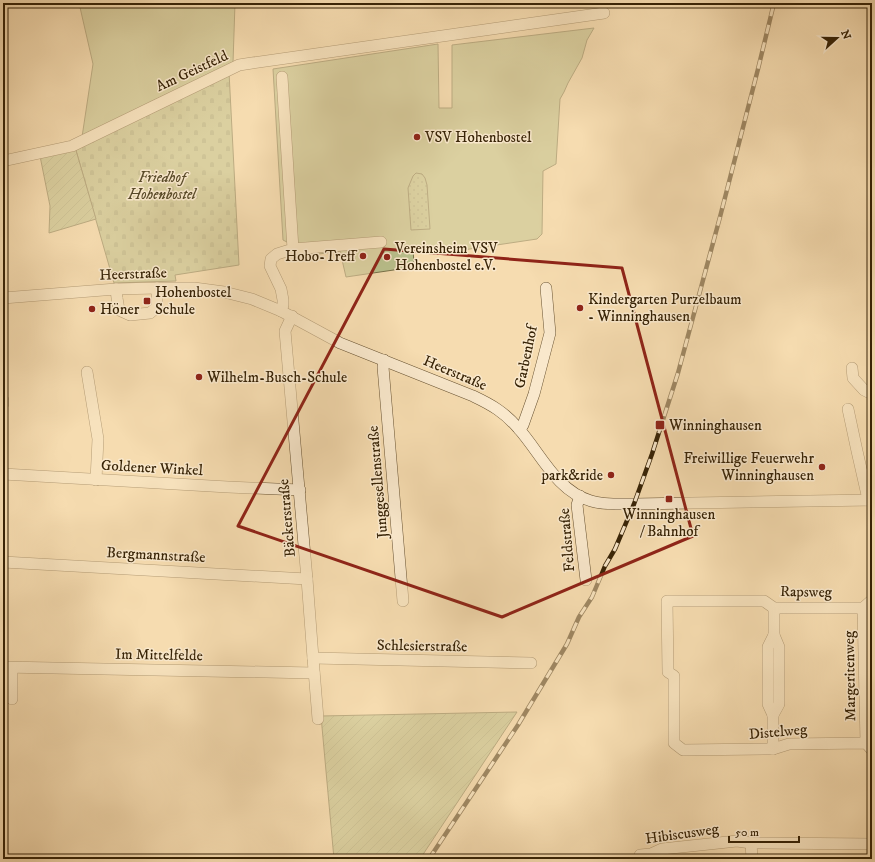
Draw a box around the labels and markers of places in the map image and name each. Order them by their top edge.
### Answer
place label: VSV Hohenbostel [424,128,532,147]
marker: VSV Hohenbostel [412,132,422,142]
place label: Vereinsheim VSV Hohenbostel e.V. [394,239,498,275]
place label: Hobo-Treff [285,247,358,266]
marker: Hobo-Treff [358,251,368,261]
marker: Vereinsheim VSV Hohenbostel e.V. [382,252,392,262]
place label: Hohenbostel Schule [155,283,232,319]
place label: Kindergarten Purzelbaum - Winninghausen [588,290,741,326]
marker: Hohenbostel Schule [142,296,152,306]
place label: Höner [100,300,140,319]
marker: Kindergarten Purzelbaum - Winninghausen [575,303,585,313]
marker: Höner [87,304,97,314]
place label: Wilhelm-Busch-Schule [206,368,347,387]
marker: Wilhelm-Busch-Schule [194,372,204,382]
place label: Winninghausen [668,416,762,435]
marker: Winninghausen [654,419,666,431]
place label: Freiwillige Feuerwehr Winninghausen [683,449,814,485]
marker: Freiwillige Feuerwehr Winninghausen [817,462,827,472]
place label: park&ride [540,466,603,485]
marker: park&ride [606,470,616,480]
marker: Winninghausen / Bahnhof [664,494,674,504]
place label: Winninghausen / Bahnhof [622,505,716,541]

